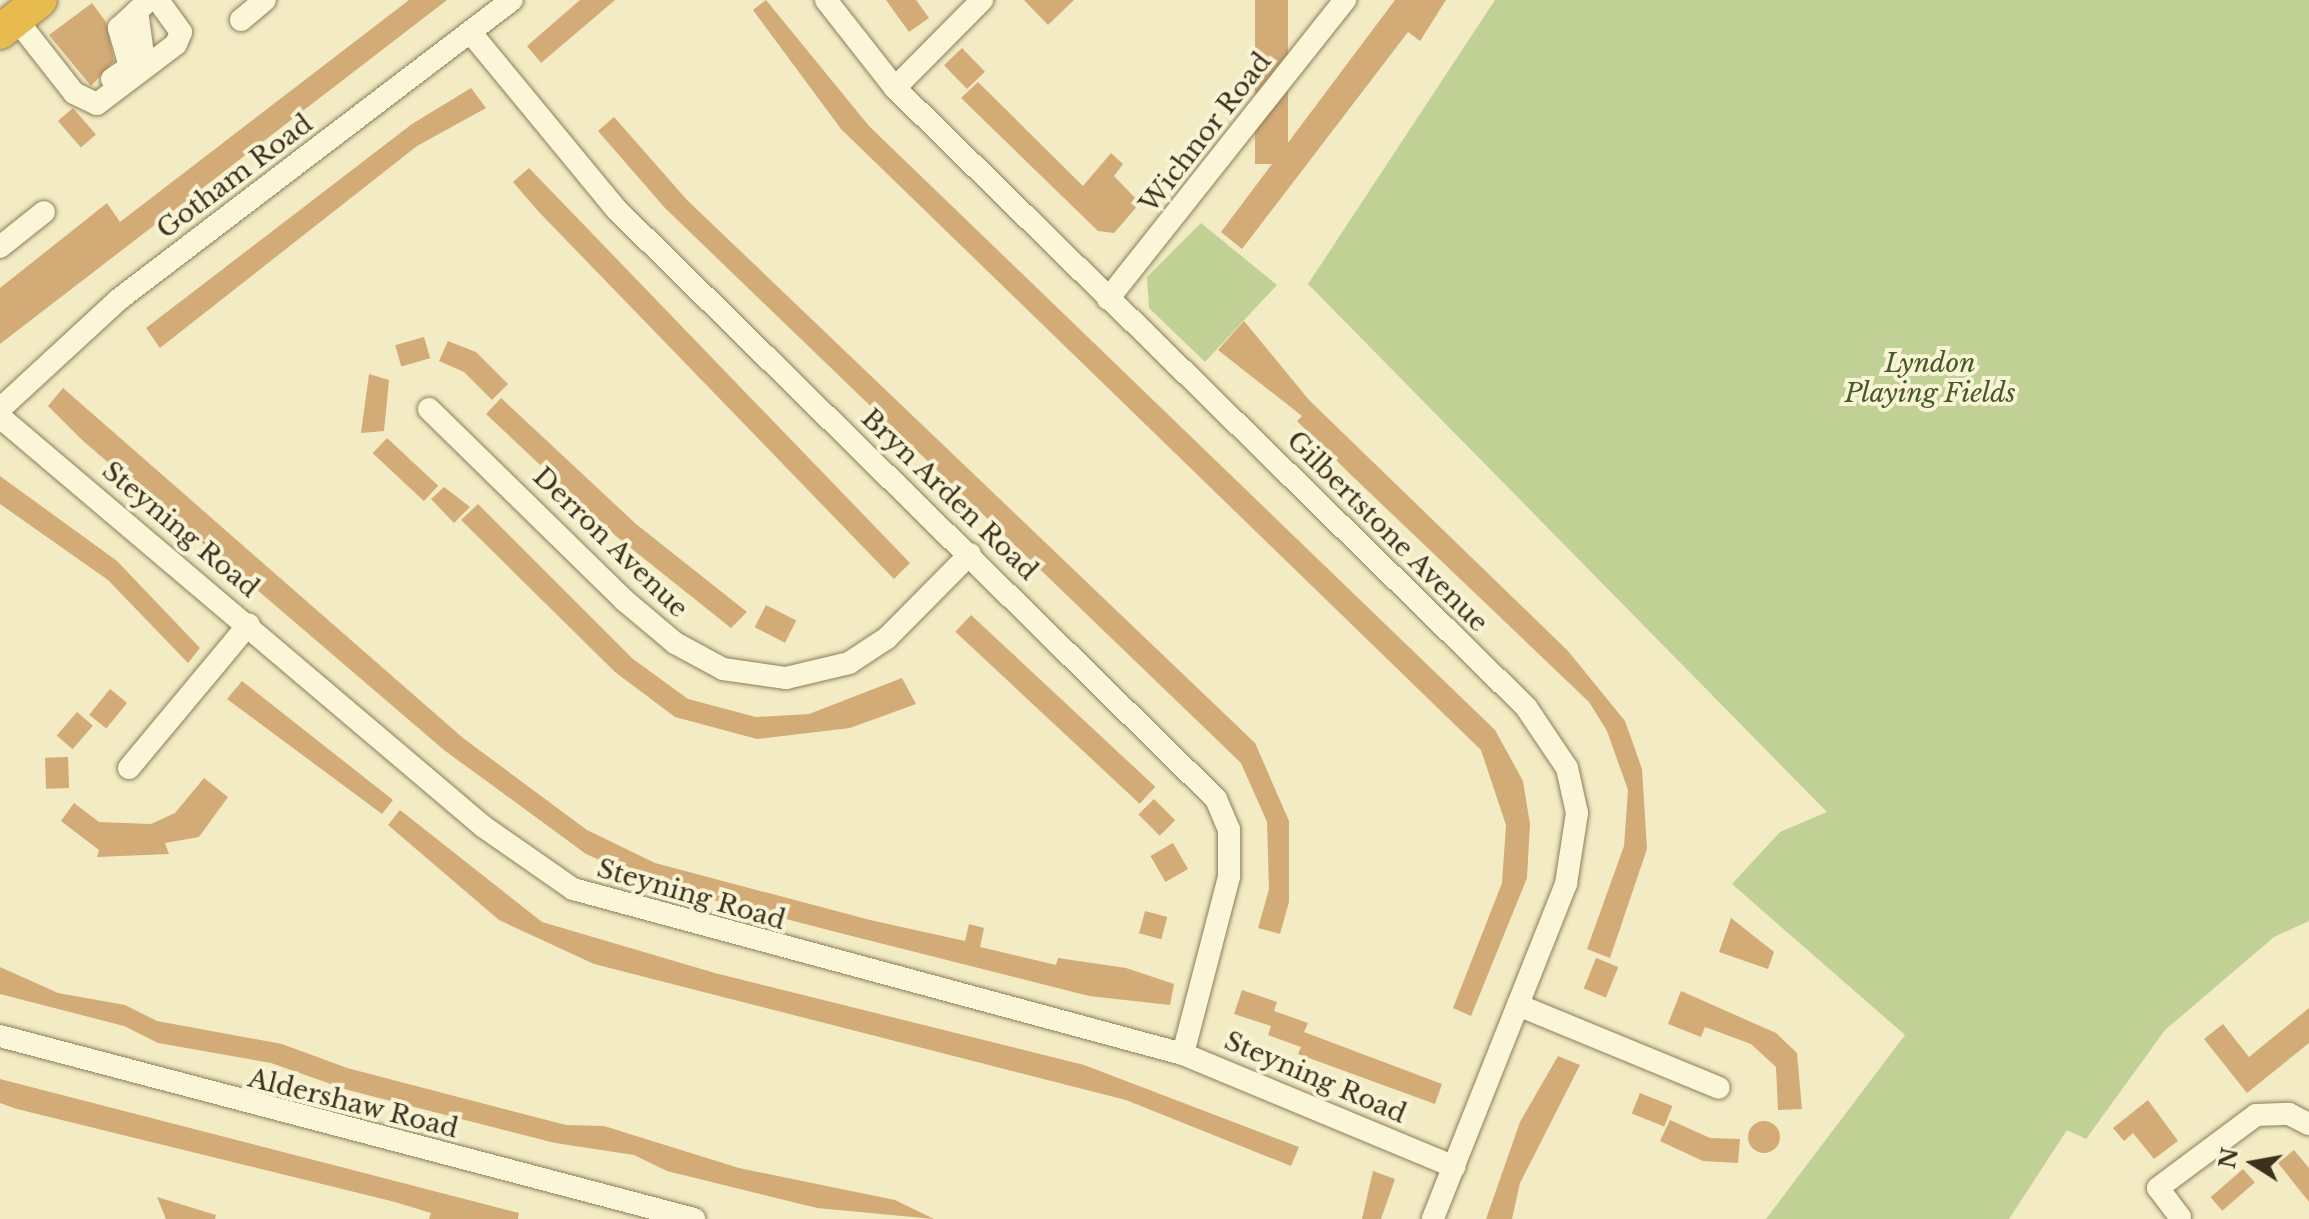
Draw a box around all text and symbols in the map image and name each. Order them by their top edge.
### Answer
street label: Wichnor Road [1134,47,1278,219]
street label: Gotham Road [151,108,319,246]
park label: Lyndon Playing Fields [1844,348,2016,410]
street label: Bryn Arden Road [854,403,1044,587]
street label: Gilbertstone Avenue [1280,425,1494,639]
street label: Steyning Road [95,456,265,604]
street label: Derron Avenue [526,461,694,625]
street label: Steyning Road [593,853,789,937]
street label: Steyning Road [1219,1026,1411,1130]
street label: Aldershaw Road [245,1063,461,1145]
north arrow [2213,1123,2293,1203]
text: N [2214,1146,2244,1171]

